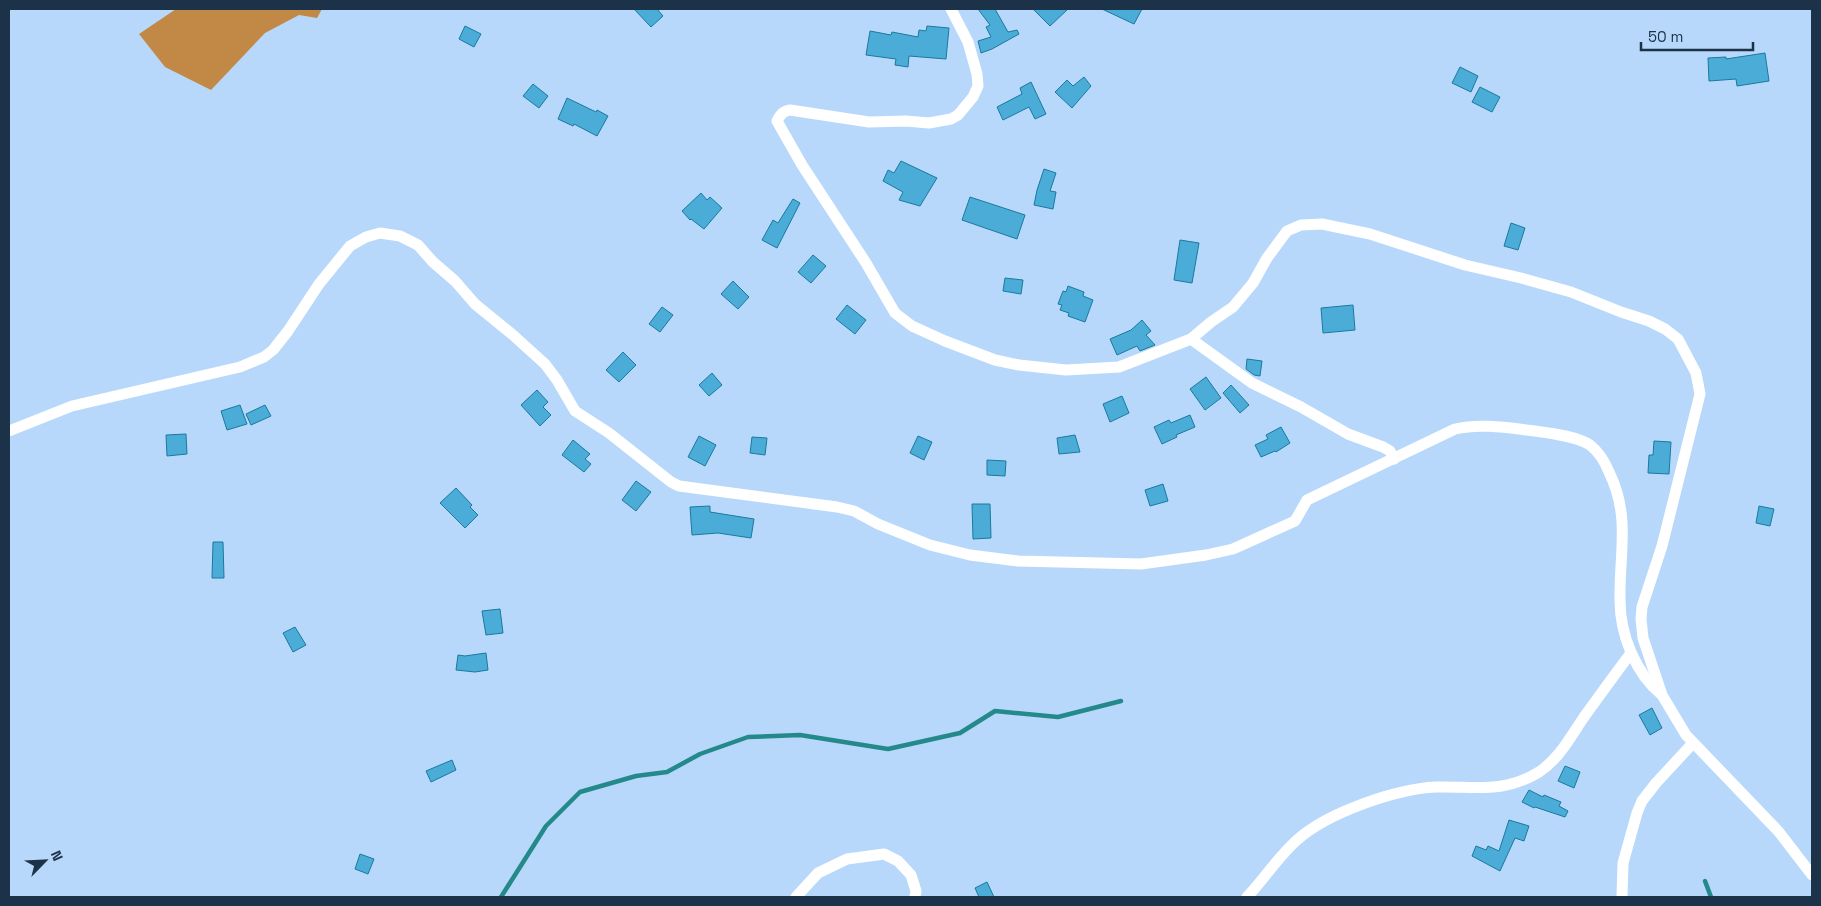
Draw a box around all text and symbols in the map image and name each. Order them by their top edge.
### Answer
scale bar [1641,20,1754,52]
text: 50 m [1648,27,1683,46]
north arrow [20,836,70,886]
text: N [47,848,67,864]

